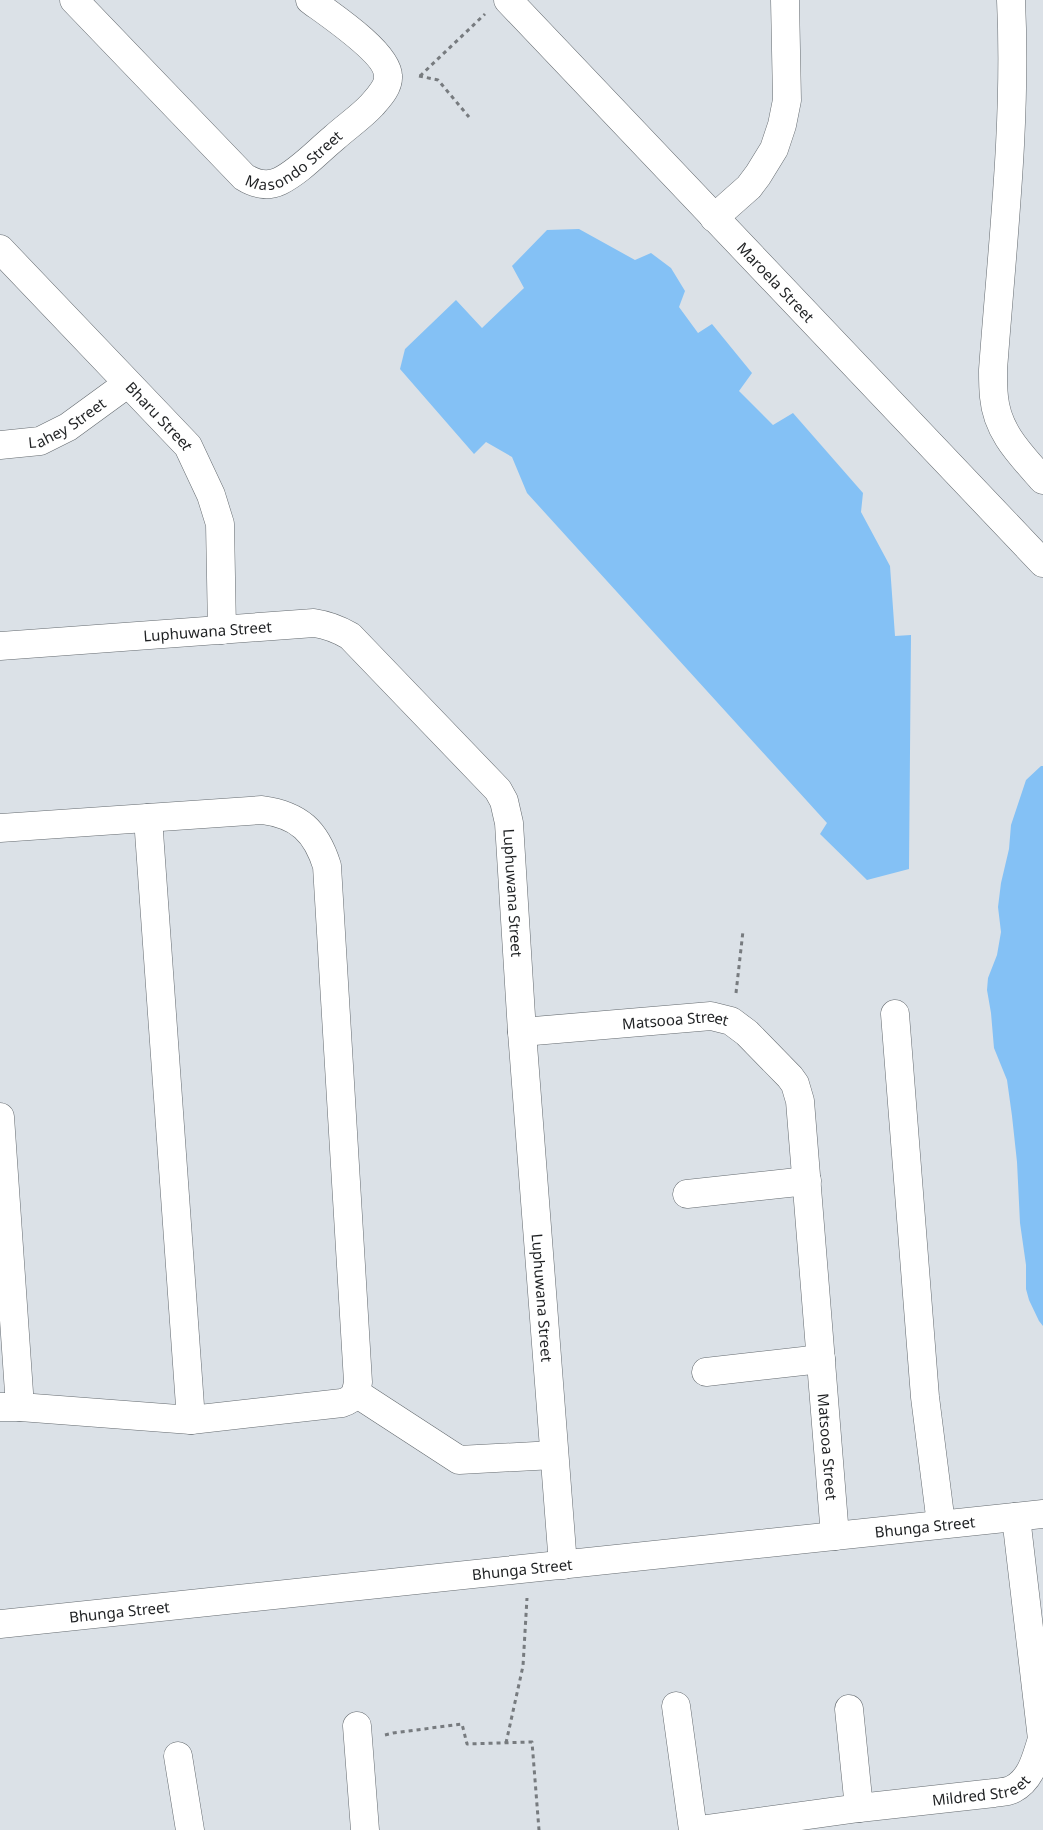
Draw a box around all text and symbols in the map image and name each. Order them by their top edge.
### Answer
street label: Masondo Street [242,125,346,194]
street label: Maroela Street [733,238,819,327]
street label: Bharu Street [122,377,199,454]
street label: Lahey Street [27,393,110,452]
street label: Luphuwana Street [143,616,273,645]
street label: Luphuwana Street [499,828,527,958]
street label: Matsooa Street [621,1006,731,1033]
street label: Luphuwana Street [528,1233,557,1363]
street label: Matsooa Street [814,1393,842,1501]
street label: Bhunga Street [874,1511,977,1542]
street label: Bhunga Street [471,1554,574,1584]
street label: Bhunga Street [68,1596,171,1627]
street label: Mildred Street [931,1770,1035,1810]

